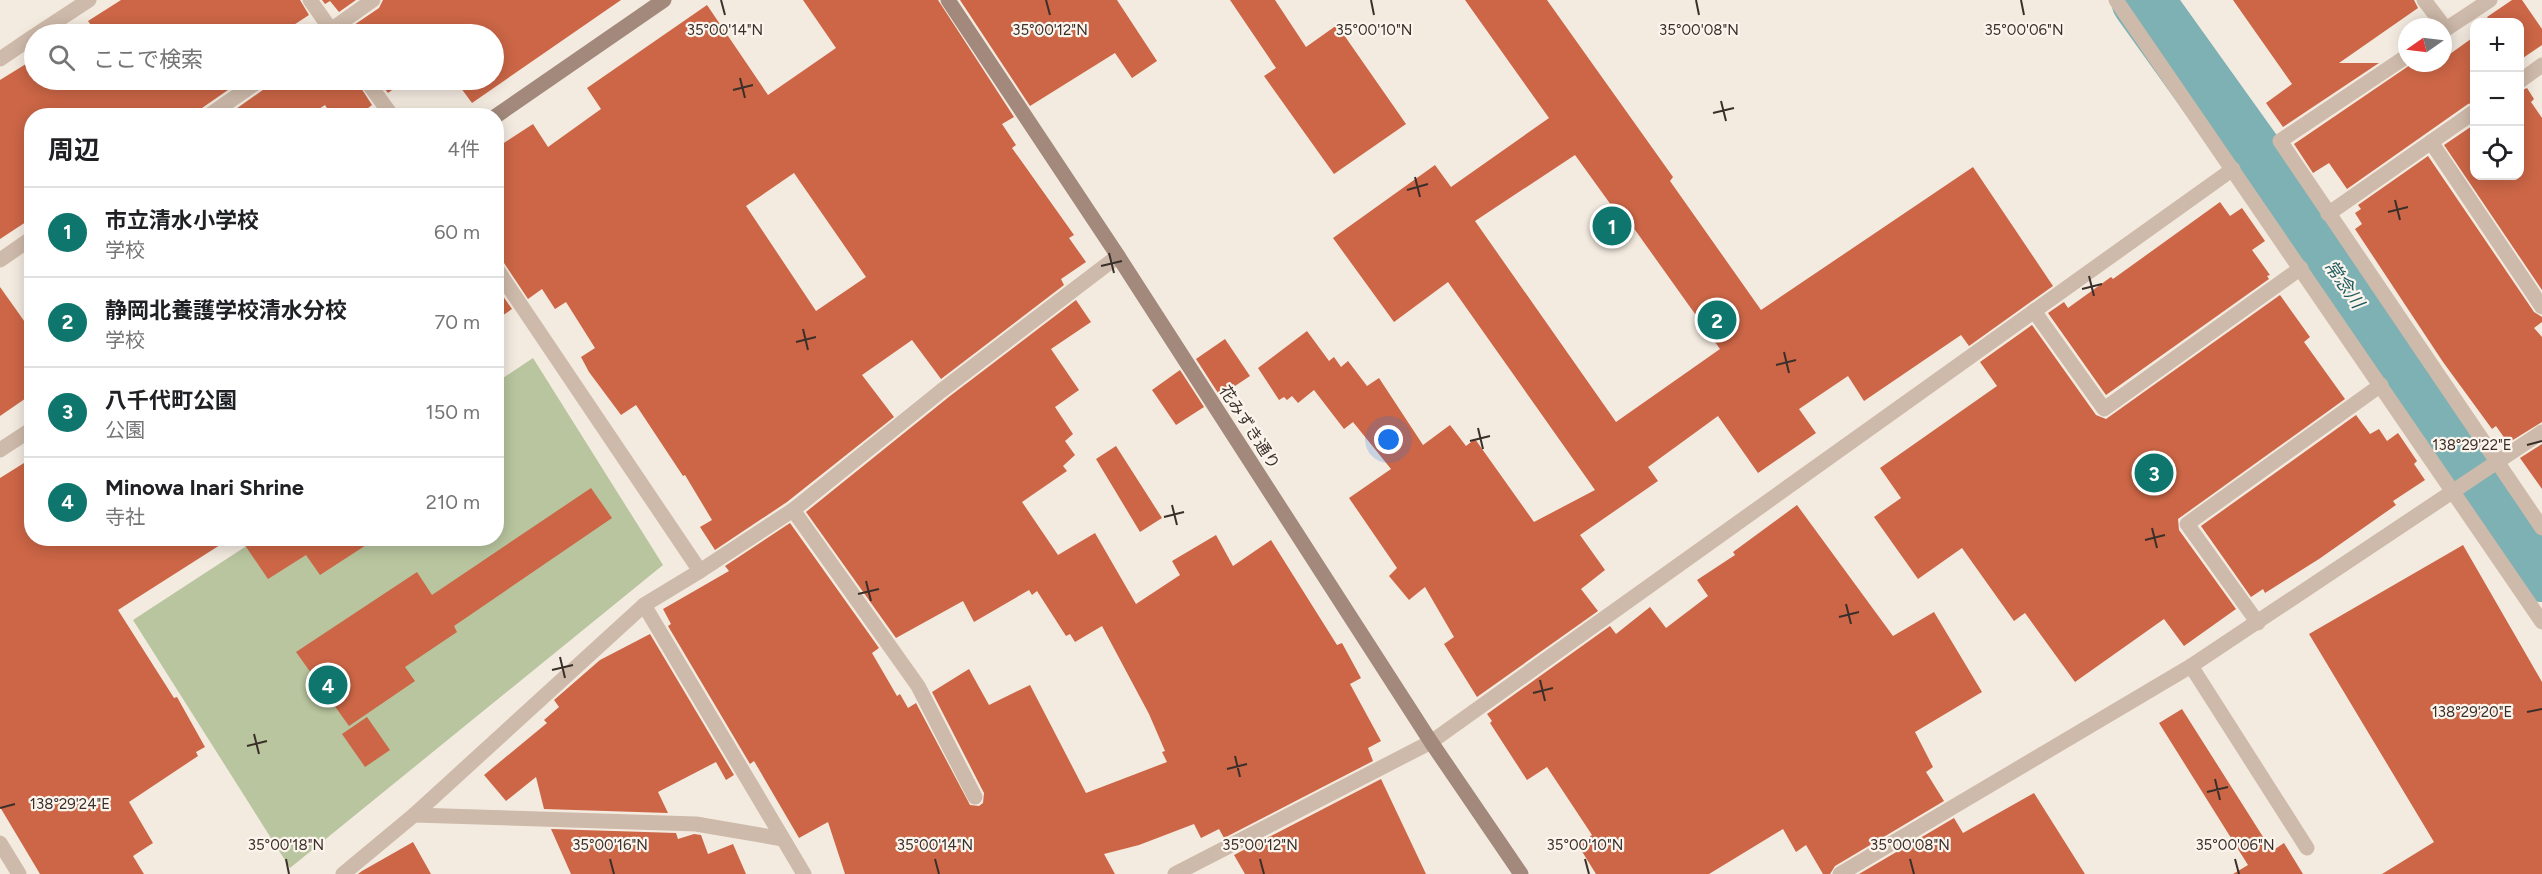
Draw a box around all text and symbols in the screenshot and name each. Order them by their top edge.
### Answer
north arrow [2398,18,2452,72]
map controls [2470,18,2524,180]
button: + [2470,18,2524,72]
text: 35°00'14"N [687,21,763,39]
text: 35°00'12"N [1012,21,1088,39]
text: 35°00'10"N [1336,21,1412,39]
text: 35°00'08"N [1659,21,1739,39]
text: 35°00'06"N [1984,21,2064,39]
search box [24,24,504,90]
icon: search [45,41,78,74]
text: ここで検索 [93,46,203,73]
button: − [2470,72,2524,126]
button: locate [2470,126,2524,180]
text: 周辺 [48,134,100,166]
text: 4件 [448,137,480,161]
pin: 1 [1592,204,1632,248]
text: 市立清水小学校 [105,207,259,234]
text: 1 [63,220,72,244]
text: 60 m [434,220,480,244]
text: 学校 [105,238,145,262]
water label: 常念川 [2320,256,2370,314]
text: 静岡北養護学校清水分校 [105,297,347,324]
pin: 2 [1698,298,1736,342]
text: 2 [62,310,73,334]
text: 70 m [434,310,480,334]
text: 学校 [105,328,145,352]
street label: 花みずき通り [1215,382,1284,473]
text: 八千代町公園 [105,387,237,414]
text: 3 [62,400,73,424]
text: 150 m [425,400,480,424]
text: 公園 [105,418,145,442]
your location [1374,425,1403,454]
text: 138°29'22"E [2432,436,2512,454]
pin: 3 [2134,450,2174,496]
text: Minowa Inari Shrine [105,474,304,501]
text: 4 [61,490,74,514]
text: 210 m [426,490,480,514]
text: 寺社 [105,505,145,529]
pin: 4 [308,662,348,708]
text: 138°29'20"E [2432,703,2512,721]
text: 138°29'24"E [30,795,110,813]
text: 35°00'18"N [248,836,324,854]
text: 35°00'16"N [572,836,648,854]
text: 35°00'14"N [897,836,973,854]
text: 35°00'12"N [1222,836,1298,854]
text: 35°00'10"N [1547,836,1623,854]
text: 35°00'08"N [1870,836,1950,854]
text: 35°00'06"N [2195,836,2275,854]

